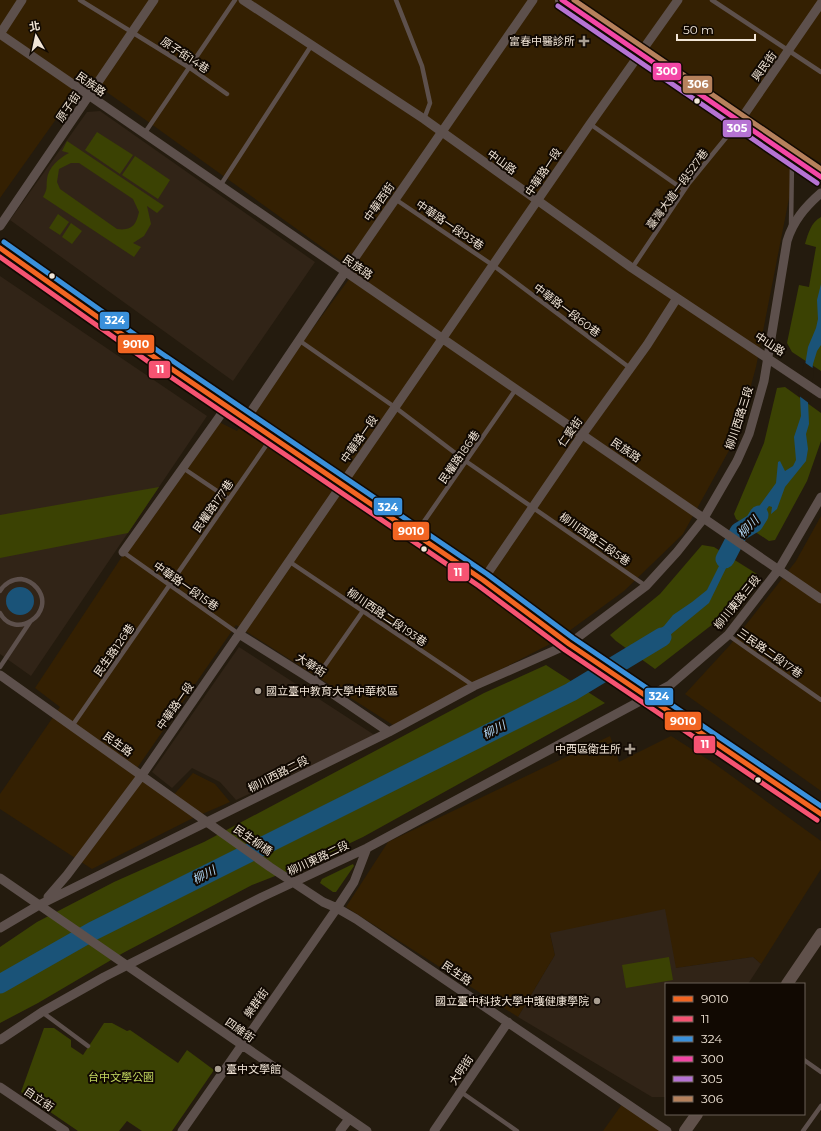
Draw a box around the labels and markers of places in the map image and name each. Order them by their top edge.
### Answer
place label: 富春中醫診所 [509,34,575,48]
marker: 富春中醫診所 [578,35,590,47]
unlabelled marker [692,96,702,106]
unlabelled marker [47,271,57,281]
unlabelled marker [419,544,429,554]
place label: 國立臺中教育大學中華校區 [266,684,398,698]
marker: 國立臺中教育大學中華校區 [253,686,263,696]
place label: 中西區衛生所 [555,742,621,756]
marker: 中西區衛生所 [624,743,636,755]
unlabelled marker [753,775,763,785]
place label: 國立臺中科技大學中護健康學院 [435,994,589,1008]
marker: 國立臺中科技大學中護健康學院 [592,996,602,1006]
place label: 臺中文學館 [226,1062,281,1076]
marker: 臺中文學館 [213,1064,223,1074]

